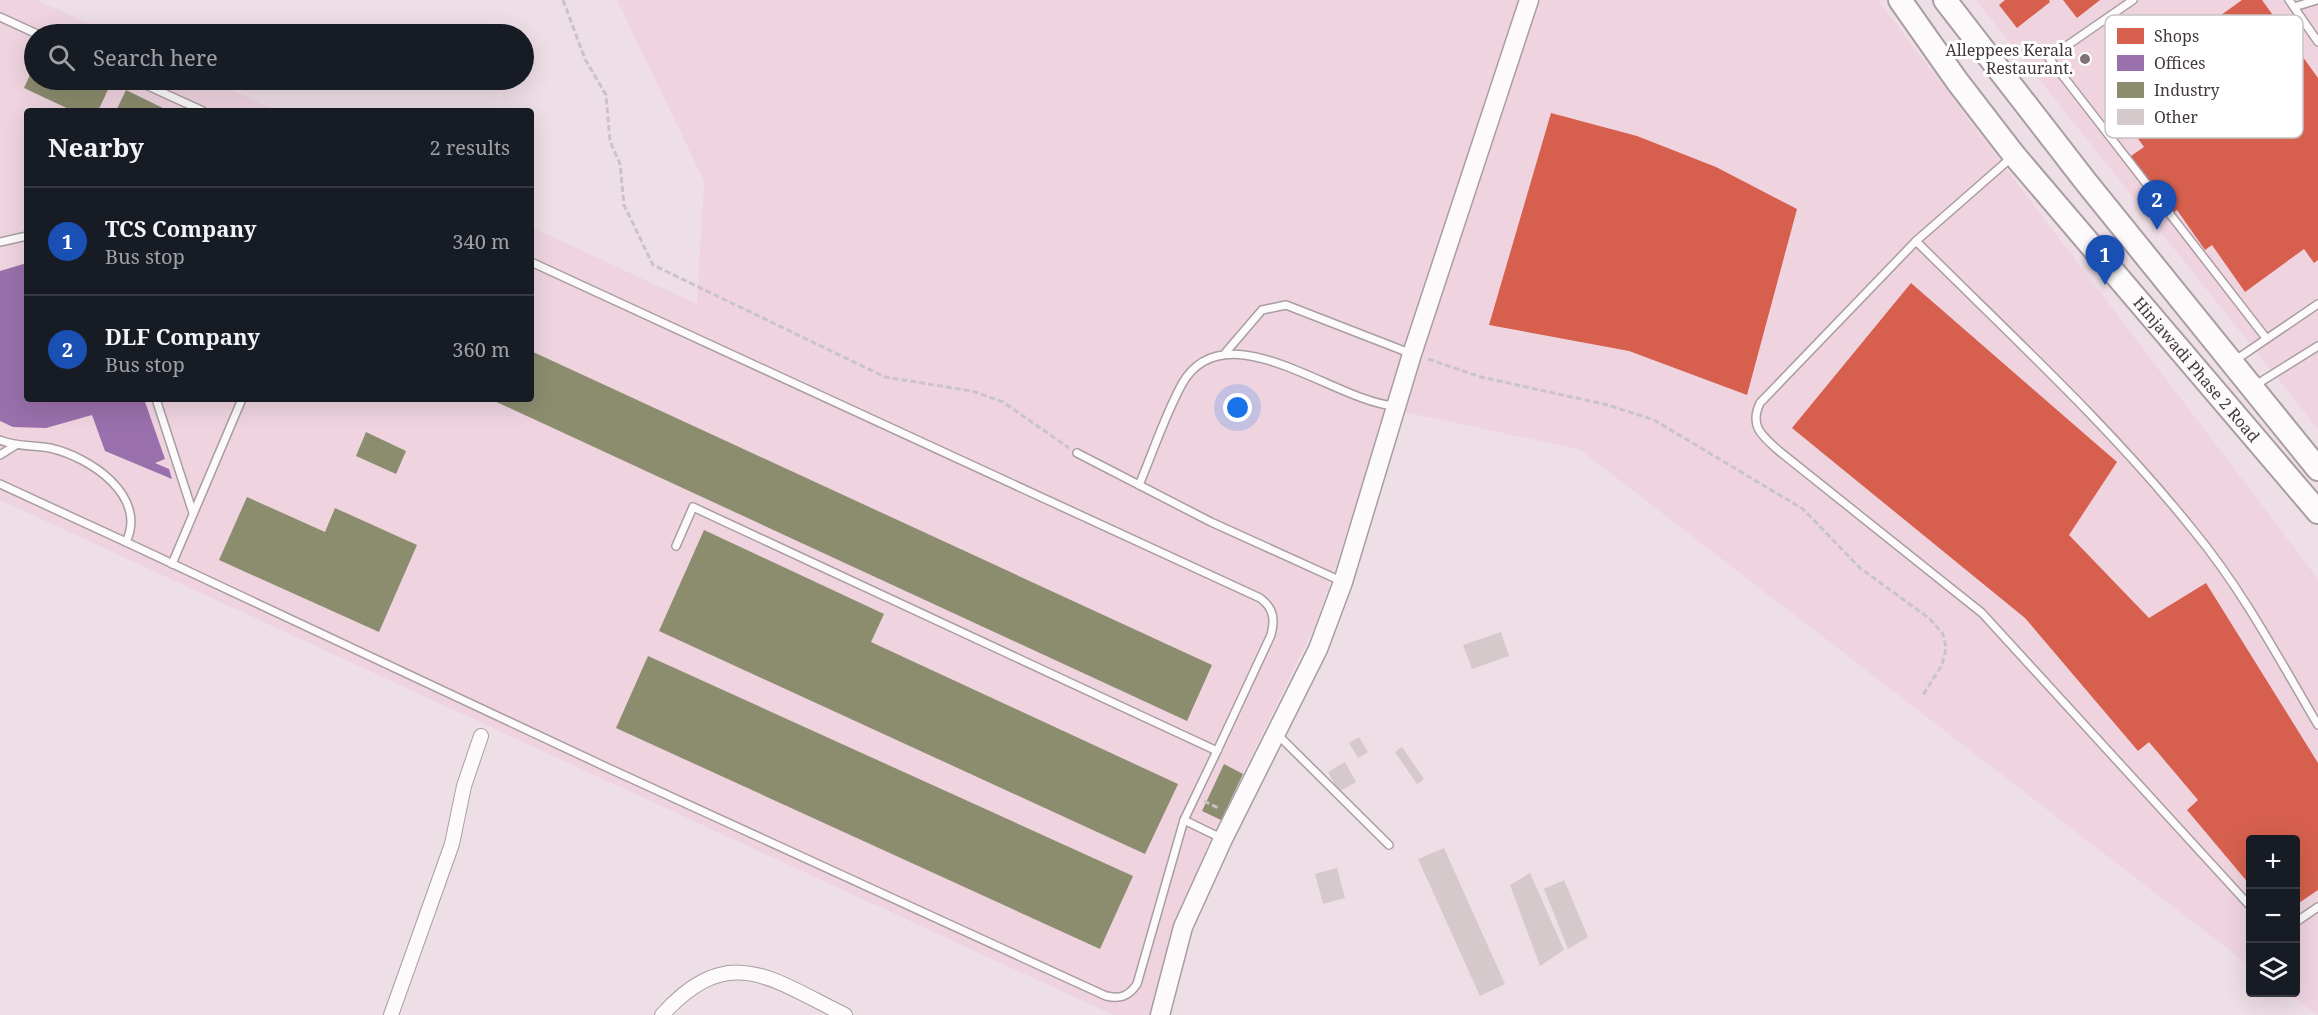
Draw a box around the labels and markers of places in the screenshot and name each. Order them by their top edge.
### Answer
place label: Alleppees Kerala Restaurant. [1945,39,2073,79]
marker: Alleppees Kerala Restaurant. [2078,52,2092,66]
pin: 2 [2138,180,2176,230]
pin: 1 [2086,236,2124,285]

